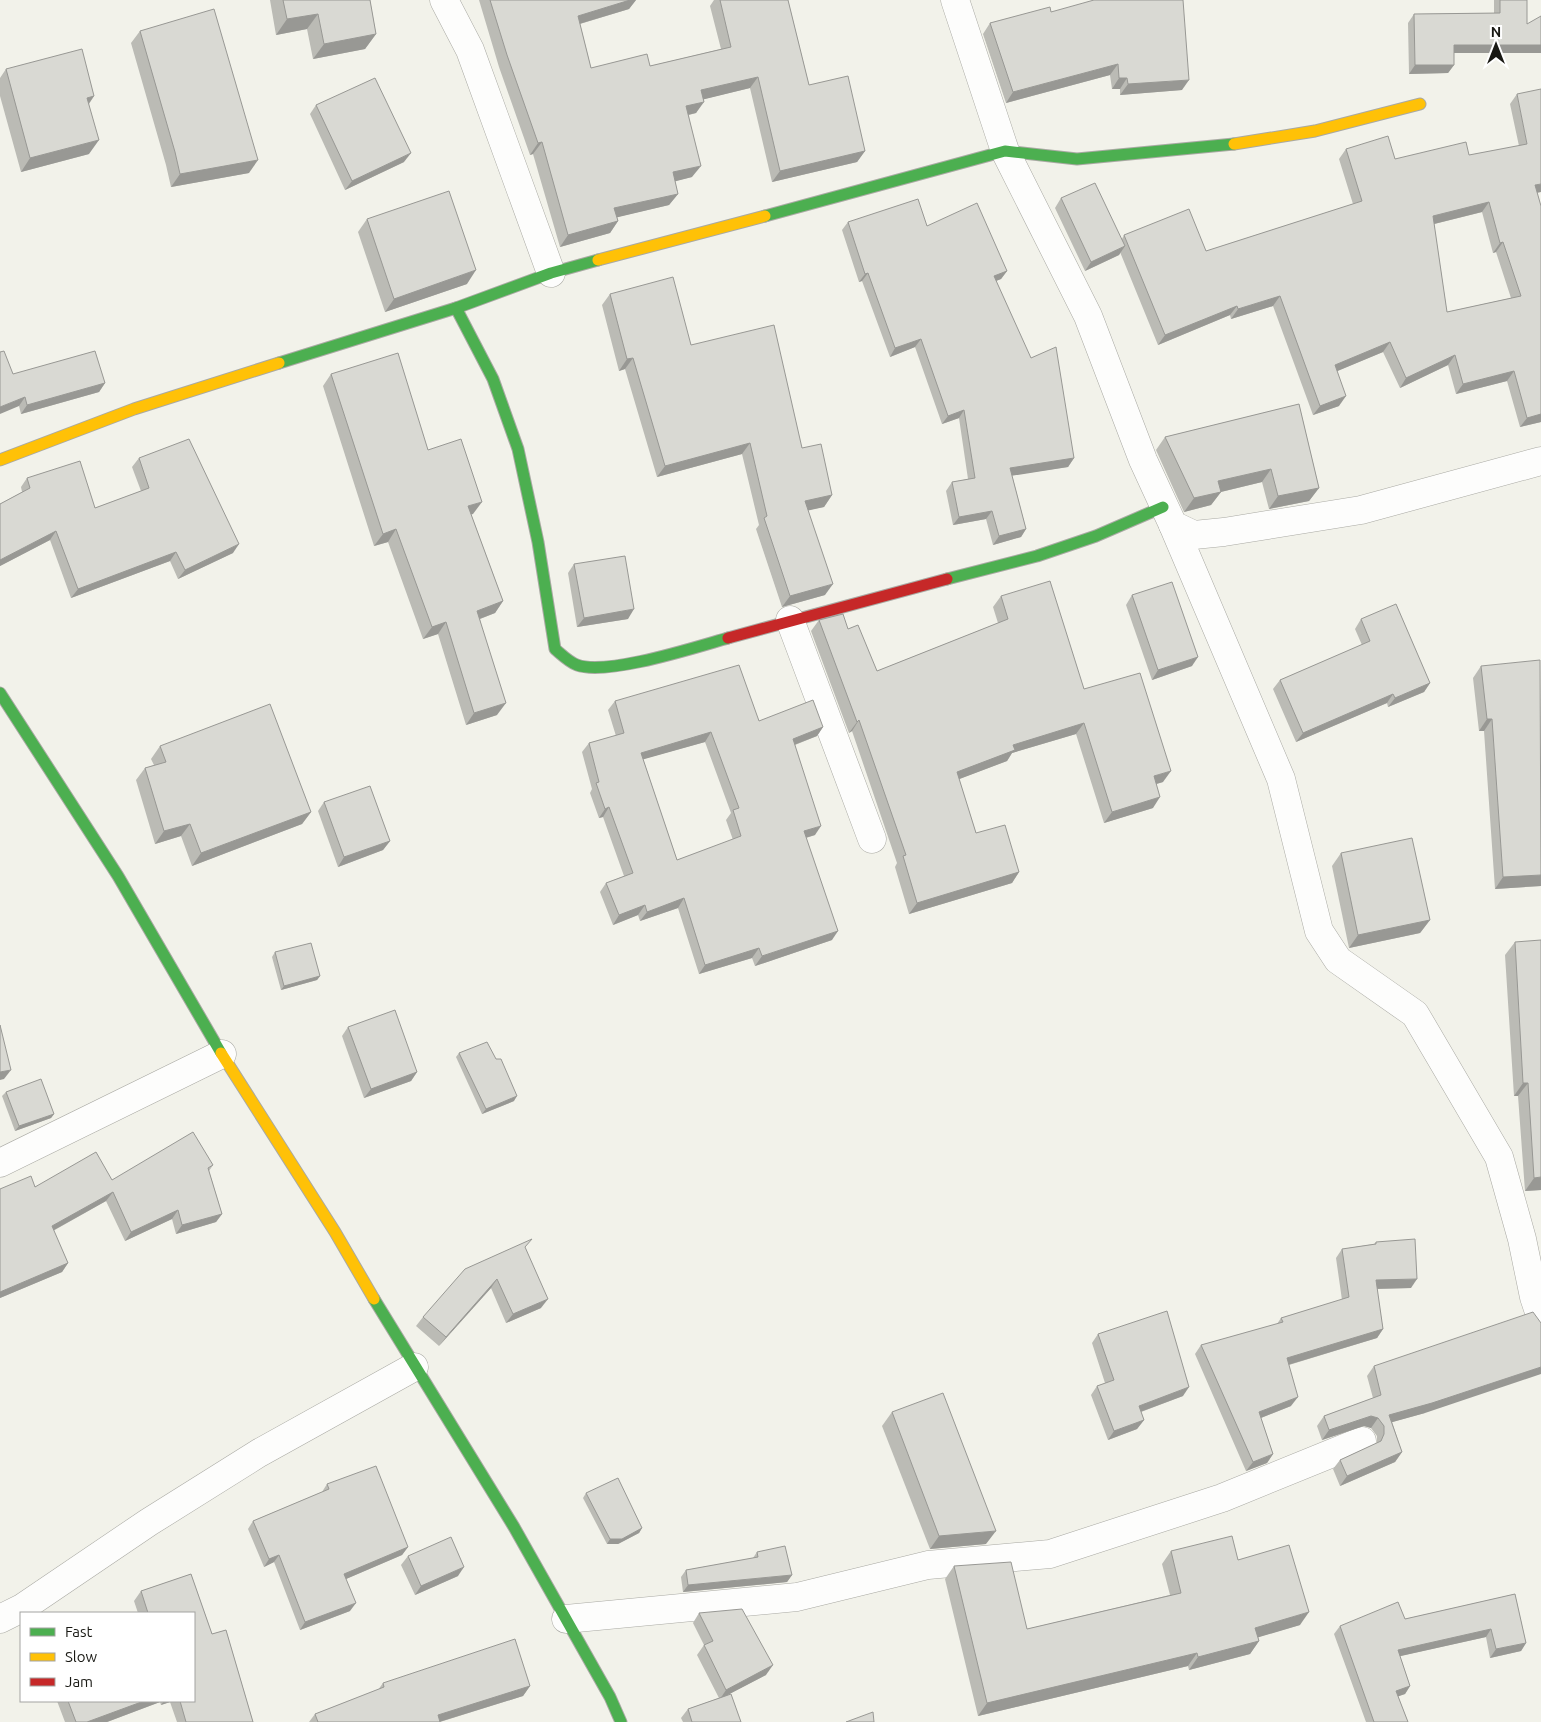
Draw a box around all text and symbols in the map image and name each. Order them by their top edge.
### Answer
north arrow [1471,20,1521,70]
text: N [1491,24,1501,40]
legend [20,1612,195,1702]
text: Fast [65,1623,93,1640]
text: Slow [65,1648,98,1665]
text: Jam [65,1673,93,1690]

